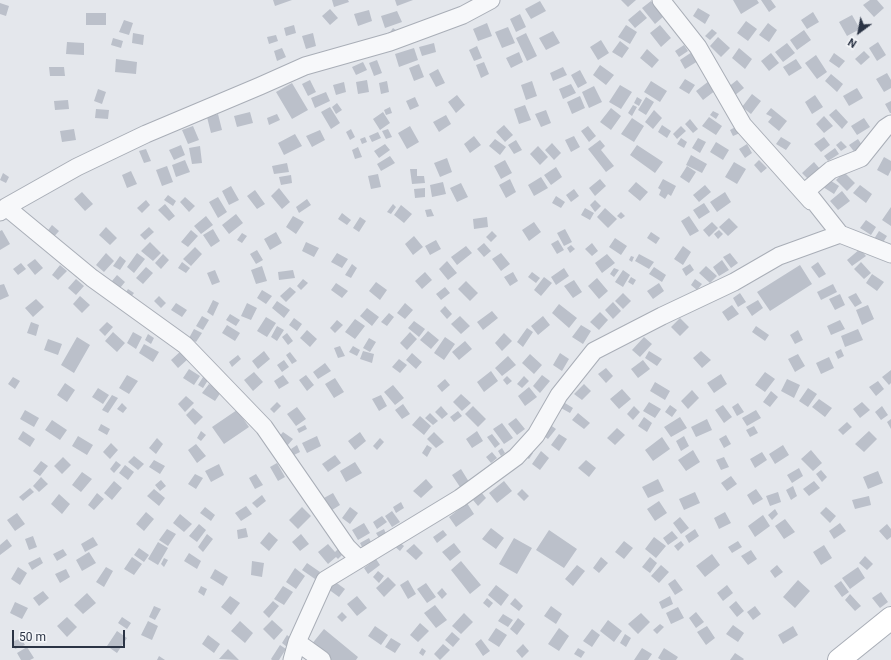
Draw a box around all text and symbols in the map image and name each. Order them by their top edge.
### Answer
north arrow [839,12,879,52]
text: N [846,35,859,50]
scale bar [14,622,127,648]
text: 50 m [19,630,46,644]

